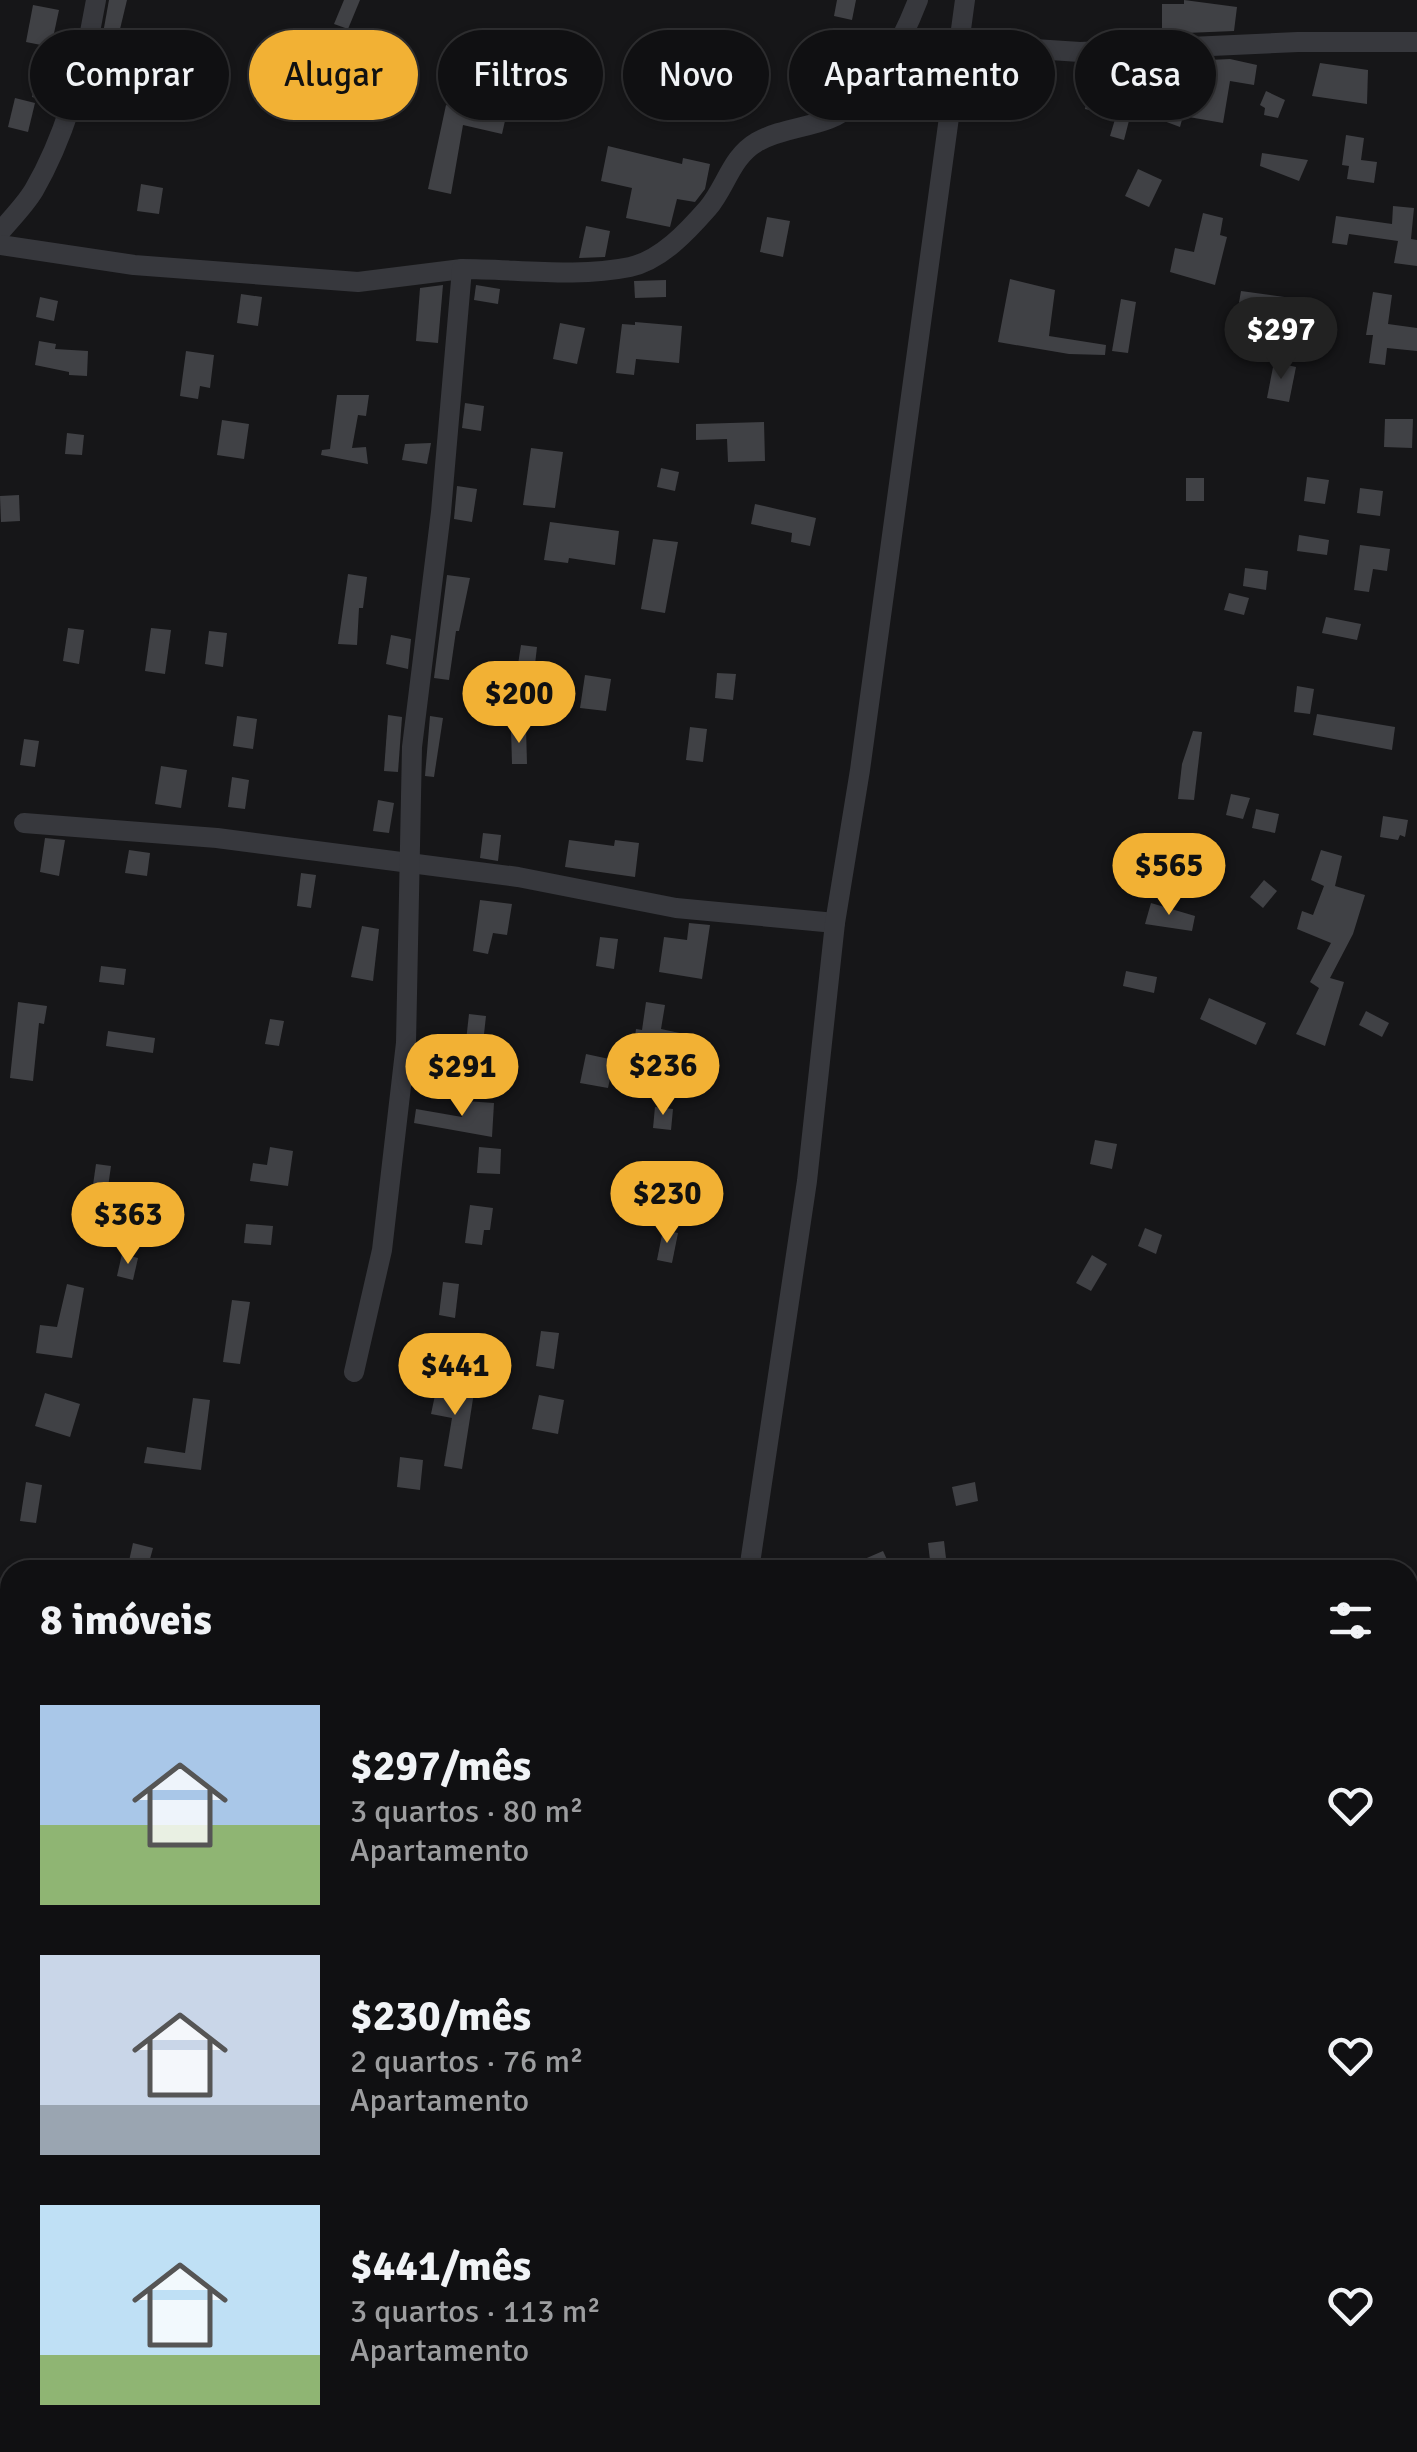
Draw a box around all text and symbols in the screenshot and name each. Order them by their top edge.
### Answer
chip: Comprar [30,30,229,120]
chip: Alugar [249,30,418,120]
chip: Filtros [438,30,603,120]
chip: Novo [623,30,769,120]
chip: Apartamento [789,30,1055,120]
chip: Casa [1075,30,1216,120]
pin: $297 [1222,297,1340,382]
text: $297 [1246,310,1316,349]
pin: $200 [460,661,578,746]
text: $200 [484,674,554,713]
pin: $565 [1110,833,1228,918]
text: $565 [1134,846,1204,885]
pin: $236 [604,1033,722,1118]
pin: $291 [403,1034,521,1119]
text: $236 [628,1046,698,1085]
text: $291 [427,1047,497,1086]
pin: $230 [608,1161,726,1246]
text: $230 [632,1174,702,1213]
pin: $363 [69,1182,187,1267]
text: $363 [93,1195,163,1234]
pin: $441 [396,1333,514,1418]
text: $441 [420,1346,490,1385]
icon: filters [1323,1593,1378,1648]
text: 8 imóveis [40,1595,212,1646]
text: $297/mês [350,1741,531,1792]
icon: home [120,1745,240,1865]
icon: heart [1323,1778,1378,1833]
text: 3 quartos · 80 m² [350,1792,583,1831]
text: Apartamento [350,1831,529,1870]
text: $230/mês [350,1991,531,2042]
icon: home [120,1995,240,2115]
icon: heart [1323,2028,1378,2083]
text: 2 quartos · 76 m² [350,2042,583,2081]
text: Apartamento [350,2081,529,2120]
text: $441/mês [350,2241,531,2292]
icon: home [120,2245,240,2365]
icon: heart [1323,2278,1378,2333]
text: 3 quartos · 113 m² [350,2292,601,2331]
text: Apartamento [350,2331,529,2370]

